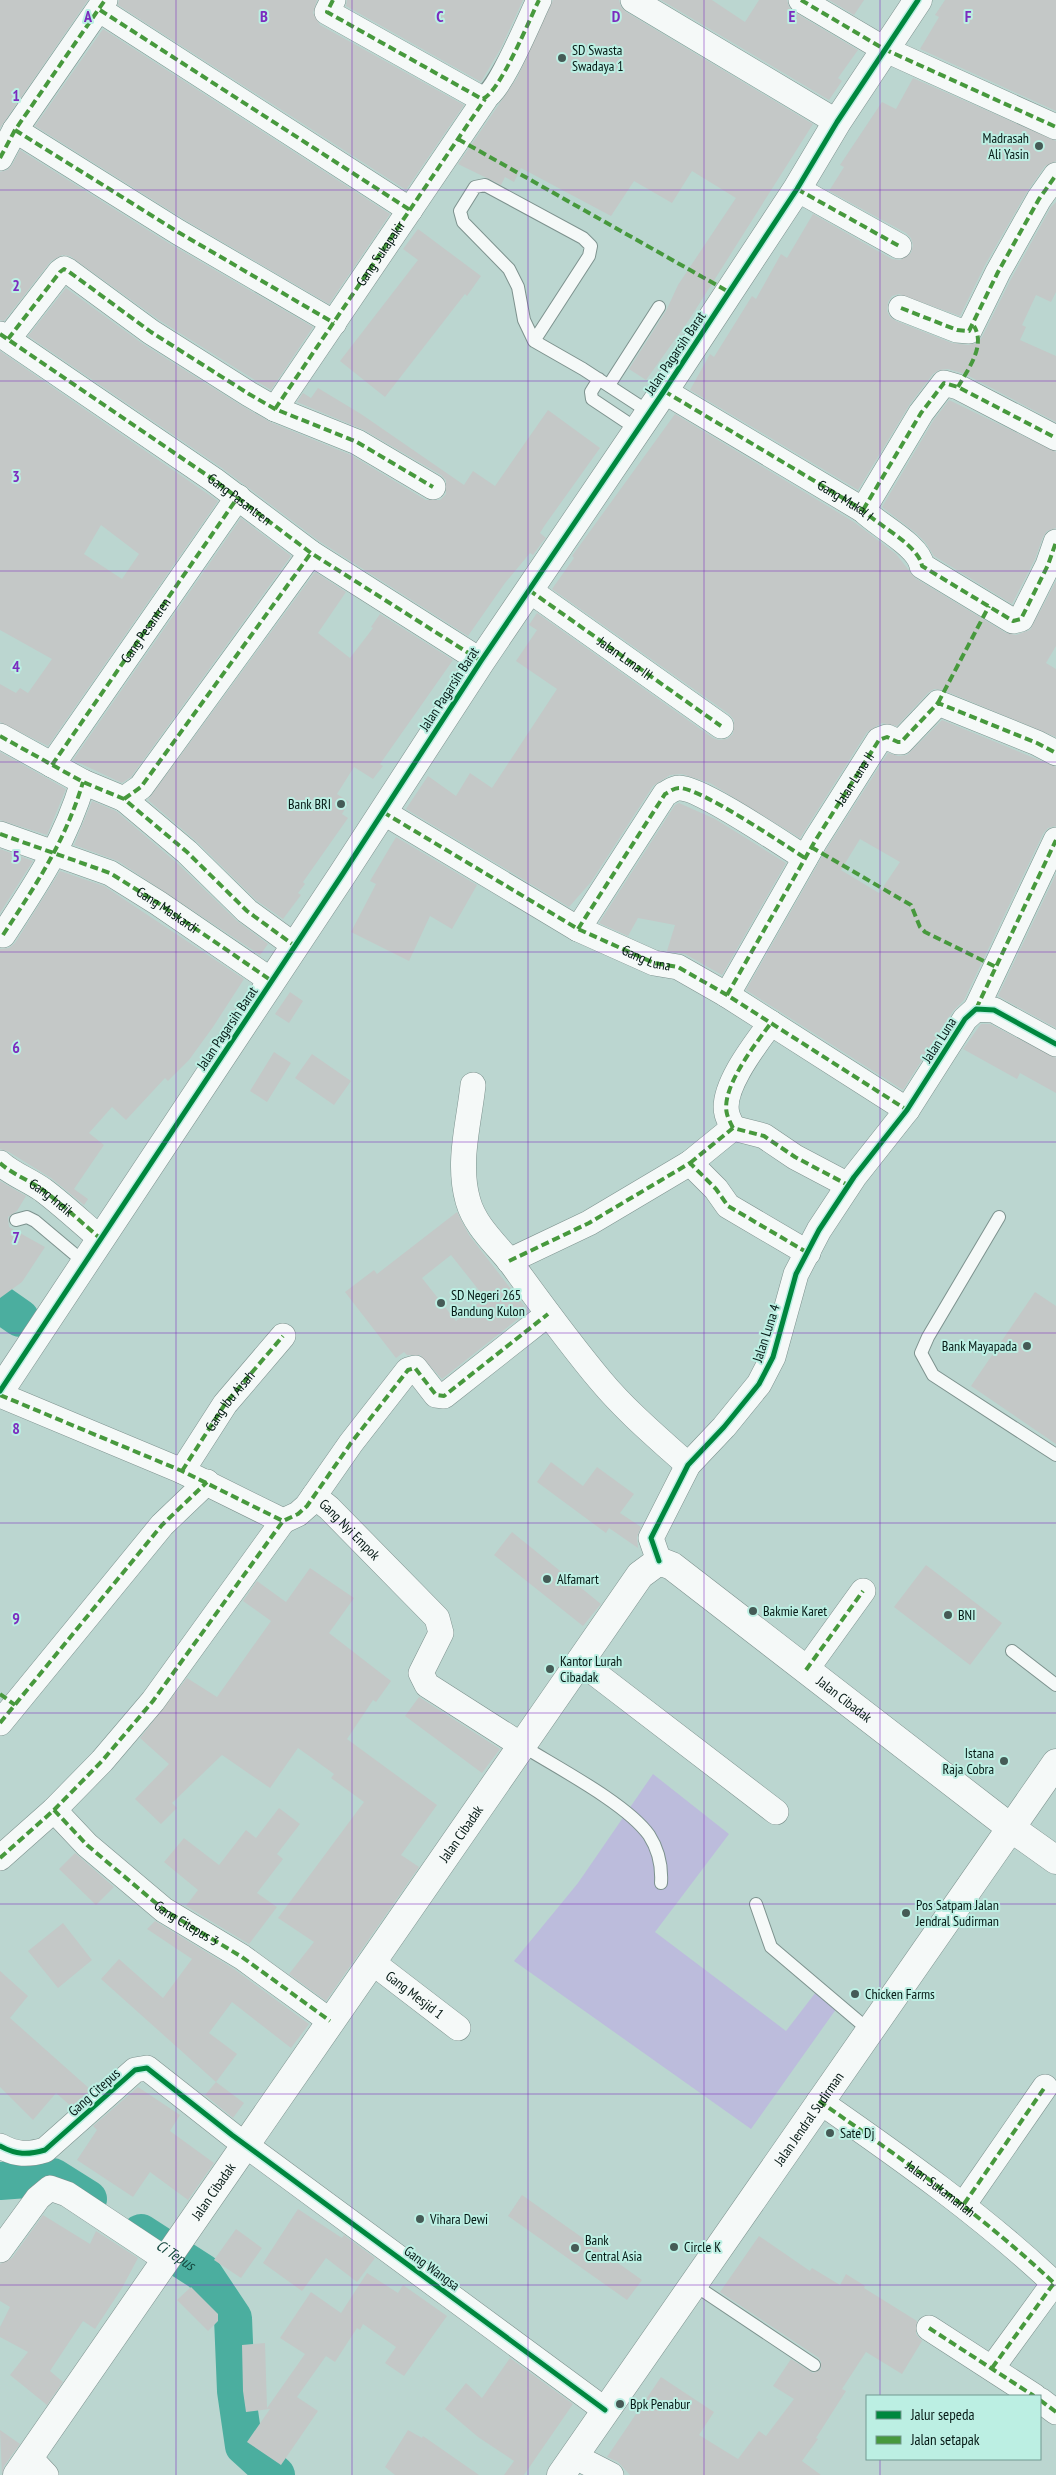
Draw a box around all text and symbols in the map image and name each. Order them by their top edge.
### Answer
text: A [83,6,93,26]
text: B [260,6,268,26]
text: C [436,6,444,26]
text: D [612,6,621,26]
text: E [789,6,796,26]
text: F [965,6,972,26]
place label: SD Swasta Swadaya 1 [572,41,624,75]
marker: SD Swasta Swadaya 1 [556,52,568,64]
text: 1 [12,85,20,105]
place label: Madrasah Ali Yasin [982,129,1029,163]
marker: Madrasah Ali Yasin [1033,140,1045,152]
street label: Gang Sukapakir [352,217,409,289]
text: 2 [12,275,20,295]
street label: Jalan Pagarsih Barat [640,308,709,399]
text: 3 [12,466,20,486]
street label: Gang Pasantren [204,469,275,529]
street label: Gang Mukal I [814,476,877,525]
street label: Gang Pesantren [117,594,174,666]
street label: Jalan Luna III [593,632,656,684]
street label: Jalan Pagarsih Barat [415,644,483,735]
text: 4 [12,656,20,676]
street label: Jalan Luna II [830,749,878,810]
place label: Bank BRI [288,795,331,813]
marker: Bank BRI [335,798,347,810]
text: 5 [12,846,20,866]
street label: Gang Maskardi [133,883,202,937]
street label: Gang Luna [619,941,672,975]
street label: Jalan Pagarsih Barat [192,983,261,1074]
street label: Jalan Luna [917,1014,960,1067]
text: 6 [12,1037,20,1057]
street label: Gang Indik [26,1174,78,1221]
text: 7 [12,1227,20,1247]
place label: SD Negeri 265 Bandung Kulon [451,1286,525,1320]
marker: SD Negeri 265 Bandung Kulon [435,1297,447,1309]
street label: Jalan Luna 4 [748,1301,784,1365]
place label: Bank Mayapada [942,1337,1017,1355]
marker: Bank Mayapada [1021,1340,1033,1352]
street label: Gang Ibu Aisah [201,1367,259,1435]
text: 8 [12,1418,20,1438]
street label: Gang Nyi Empok [316,1495,384,1564]
place label: Alfamart [557,1570,599,1588]
marker: Alfamart [541,1573,553,1585]
place label: Bakmie Karet [763,1602,827,1620]
marker: Bakmie Karet [747,1605,759,1617]
place label: BNI [958,1606,975,1624]
text: 9 [12,1608,20,1628]
marker: BNI [942,1609,954,1621]
place label: Kantor Lurah Cibadak [560,1652,622,1686]
marker: Kantor Lurah Cibadak [544,1663,556,1675]
street label: Jalan Cibadak [812,1672,876,1727]
place label: Istana Raja Cobra [943,1744,994,1778]
marker: Istana Raja Cobra [998,1755,1010,1767]
street label: Jalan Cibadak [434,1801,487,1866]
street label: Gang Citepus 3 [150,1896,222,1950]
place label: Pos Satpam Jalan Jendral Sudirman [915,1896,999,1930]
marker: Pos Satpam Jalan Jendral Sudirman [900,1907,912,1919]
street label: Gang Mesjid 1 [382,1967,448,2023]
place label: Chicken Farms [865,1985,935,2003]
marker: Chicken Farms [849,1988,861,2000]
street label: Gang Citepus [64,2064,124,2120]
street label: Jalan Jendral Sudirman [769,2068,848,2170]
place label: Sate Dj [840,2124,874,2142]
marker: Sate Dj [824,2127,836,2139]
street label: Jalan Sukamanah [902,2156,979,2221]
street label: Jalan Cibadak [187,2159,240,2224]
place label: Vihara Dewi [429,2210,488,2228]
marker: Vihara Dewi [414,2213,426,2225]
place label: Bank Central Asia [585,2231,642,2265]
water label: Ci Tepus [153,2235,200,2275]
place label: Circle K [684,2238,721,2256]
marker: Circle K [668,2241,680,2253]
street label: Gang Wangsa [401,2242,463,2294]
marker: Bank Central Asia [569,2242,581,2254]
place label: Bpk Penabur [630,2395,690,2413]
legend [866,2395,1041,2460]
marker: Bpk Penabur [614,2398,626,2410]
text: Jalur sepeda [910,2405,974,2424]
text: Jalan setapak [910,2430,980,2449]

